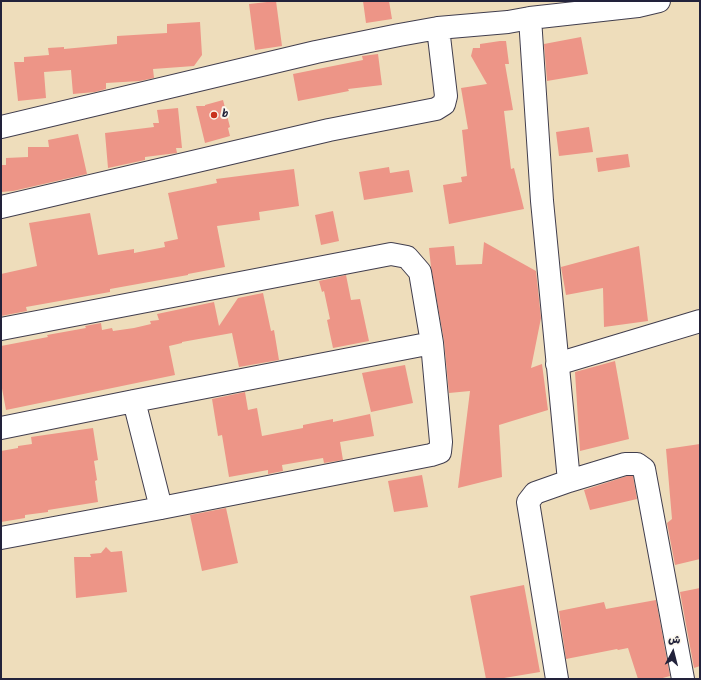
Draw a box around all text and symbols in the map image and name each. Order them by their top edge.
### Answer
place label: b [222,108,228,122]
marker: b [209,110,219,120]
text: ش [667,630,682,650]
north arrow [653,632,693,672]

